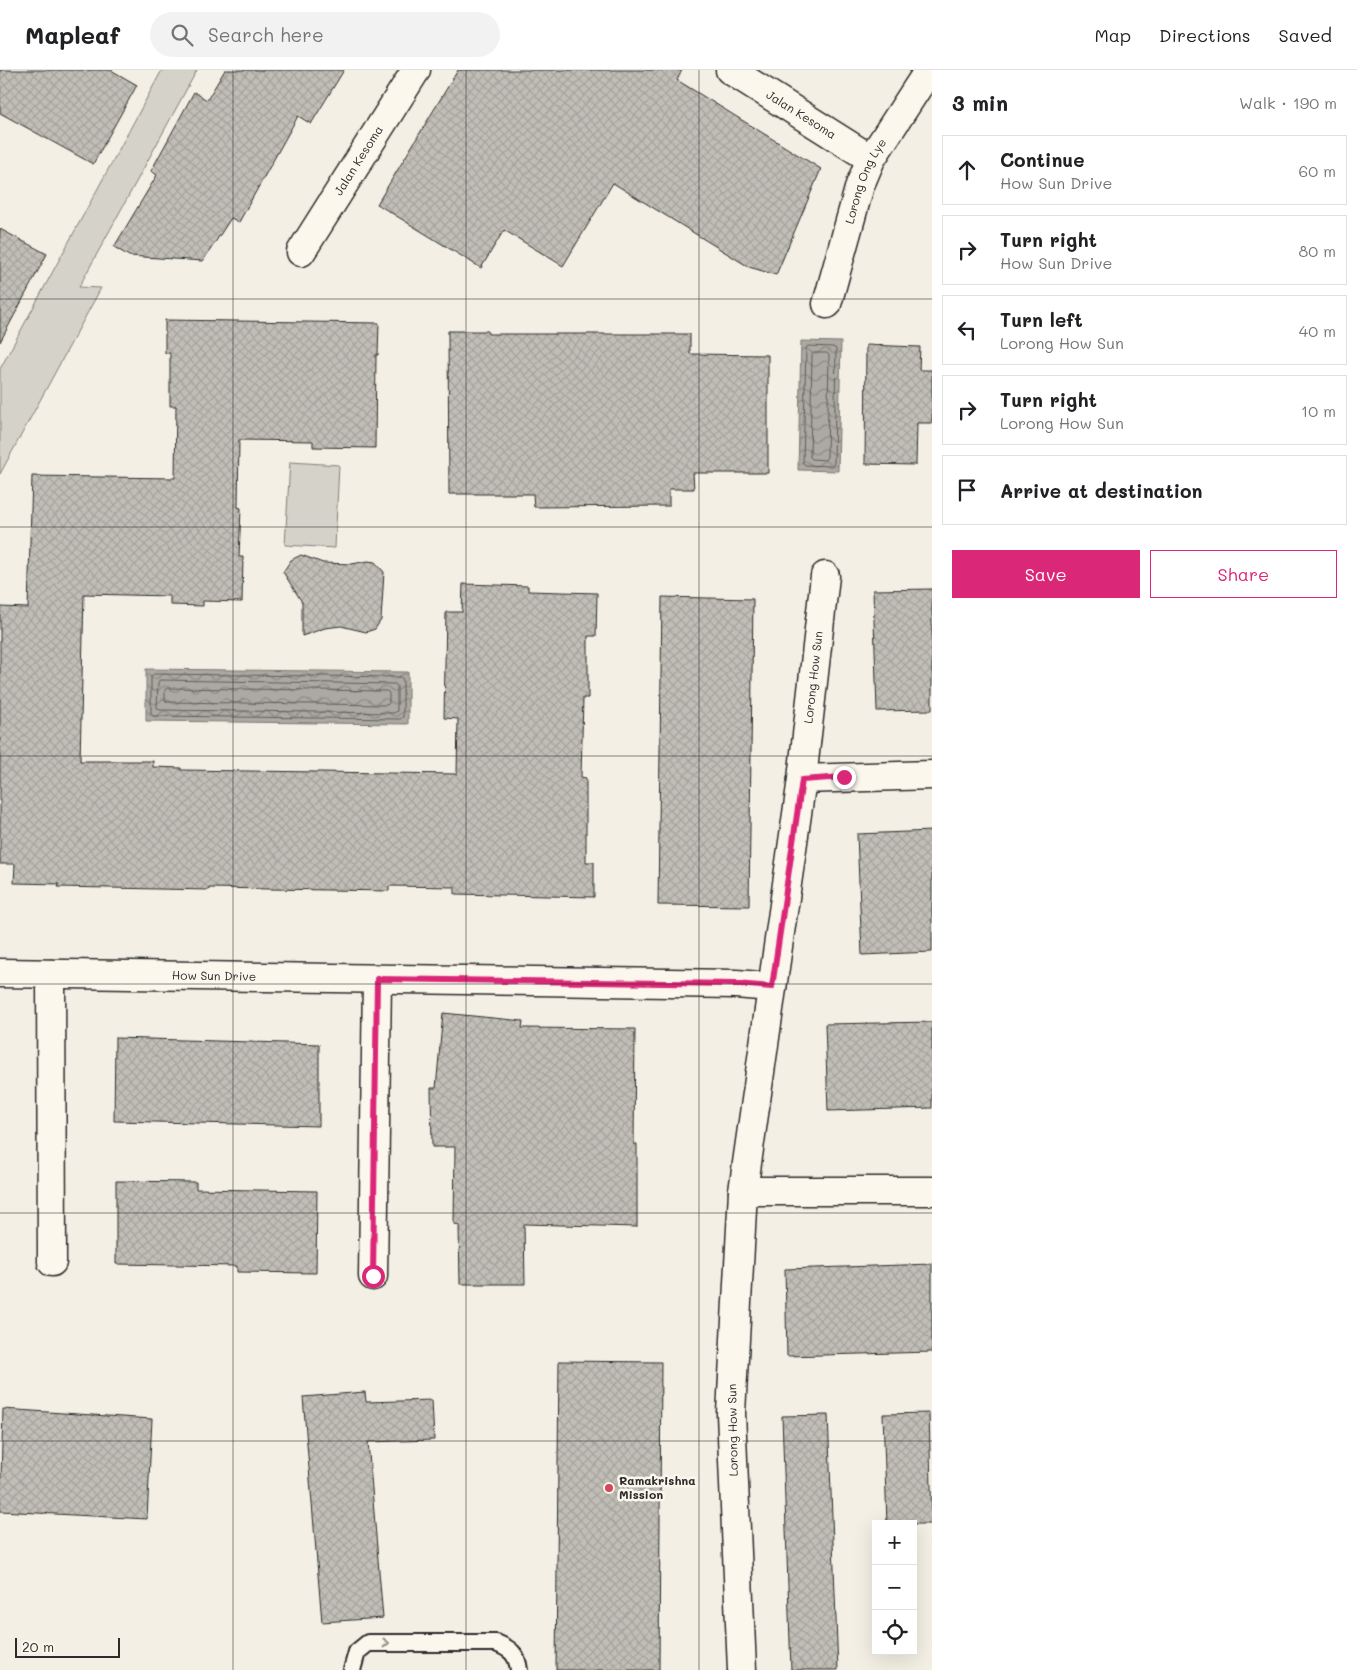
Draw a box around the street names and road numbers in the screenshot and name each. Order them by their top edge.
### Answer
street label: Jalan Kesoma [764,86,840,142]
street label: Jalan Kesoma [330,122,386,198]
street label: Lorong Ong Lye [841,135,889,225]
street label: Lorong How Sun [799,630,826,724]
street label: How Sun Drive [172,967,256,984]
street label: Lorong How Sun [723,1383,741,1477]

